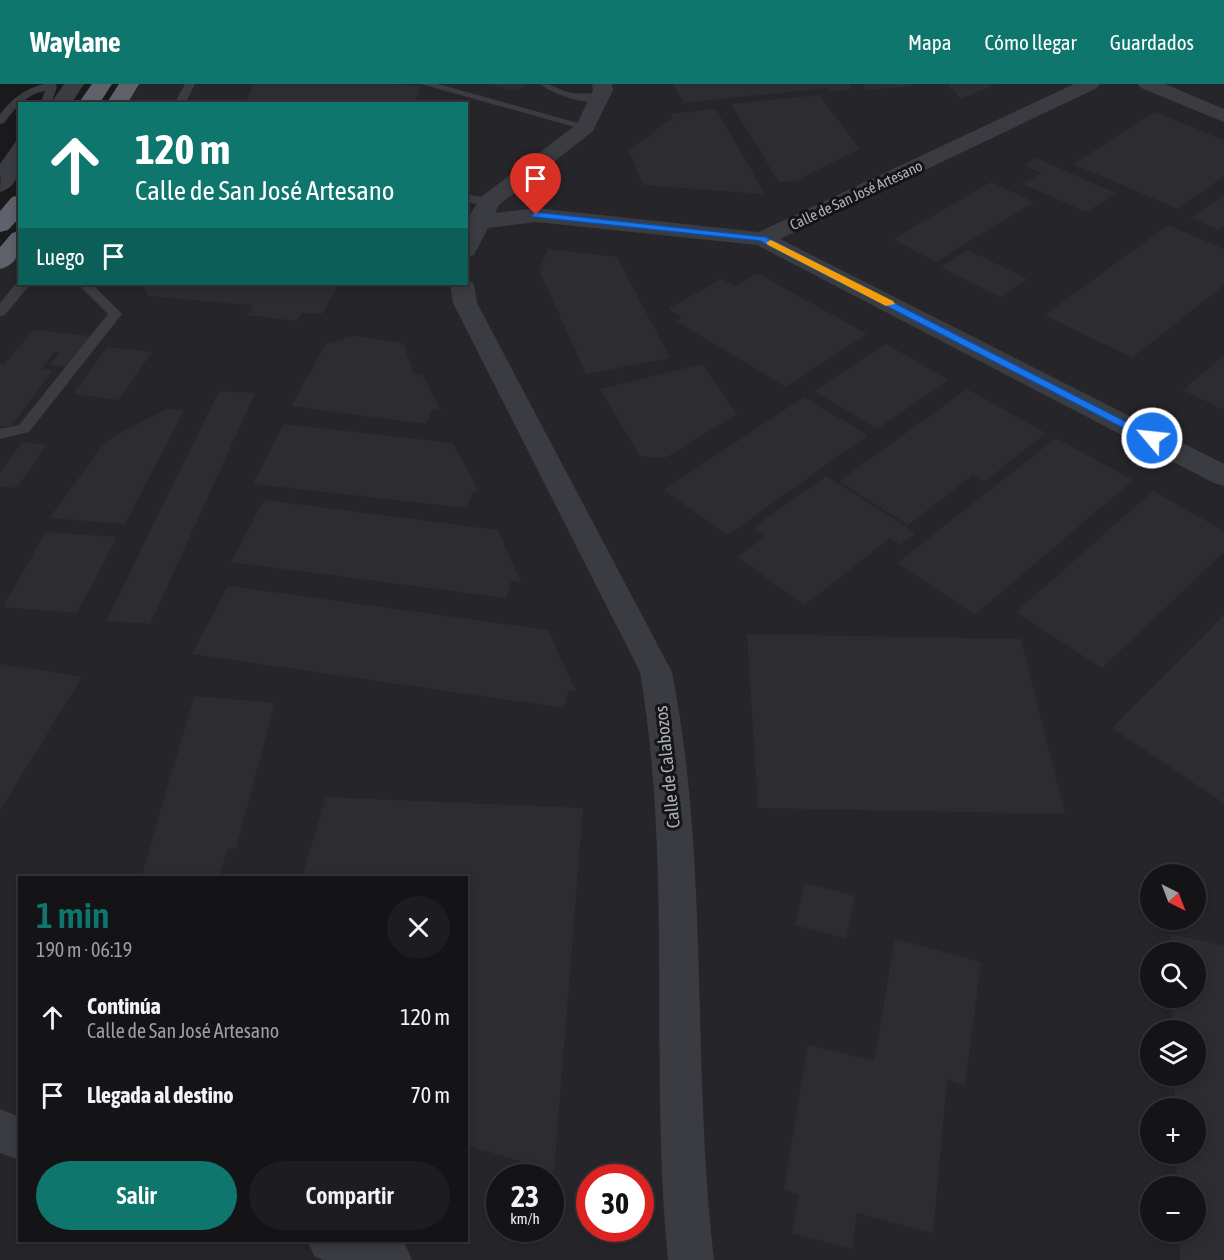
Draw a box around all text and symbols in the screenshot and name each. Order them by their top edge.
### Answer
text: Waylane [30,26,121,58]
text: Mapa [908,30,952,54]
text: Cómo llegar [985,30,1077,54]
text: Guardados [1110,30,1194,54]
text: 120 m [135,125,230,173]
icon: ahead [36,126,114,204]
pin [510,153,561,215]
street label: Calle de San José Artesano [787,157,925,233]
icon: arrive [519,162,552,195]
text: Calle de San José Artesano [135,175,395,206]
icon: arrive [97,240,130,273]
text: Luego [36,244,85,270]
position arrow [1120,406,1184,470]
street label: Calle de Calabozos [650,705,684,829]
north arrow [1140,864,1206,930]
map controls [1140,864,1206,1242]
text: 1 min [36,894,110,936]
button: close [387,896,450,959]
text: 190 m · 06:19 [36,938,132,961]
button: search [1140,942,1206,1008]
text: Continúa [87,993,161,1019]
icon: ahead [36,1001,69,1034]
text: 120 m [400,1004,450,1030]
text: Calle de San José Artesano [87,1019,279,1042]
button: layers [1140,1020,1206,1086]
icon: arrive [36,1079,69,1112]
text: Llegada al destino [87,1082,234,1108]
text: 70 m [410,1082,450,1108]
button: + [1140,1098,1206,1164]
button: Salir [36,1161,237,1230]
button: Compartir [249,1161,450,1230]
speed limit sign: 30 [576,1164,654,1242]
button: − [1140,1176,1206,1242]
text: 23 [511,1179,539,1213]
text: km/h [510,1210,540,1227]

